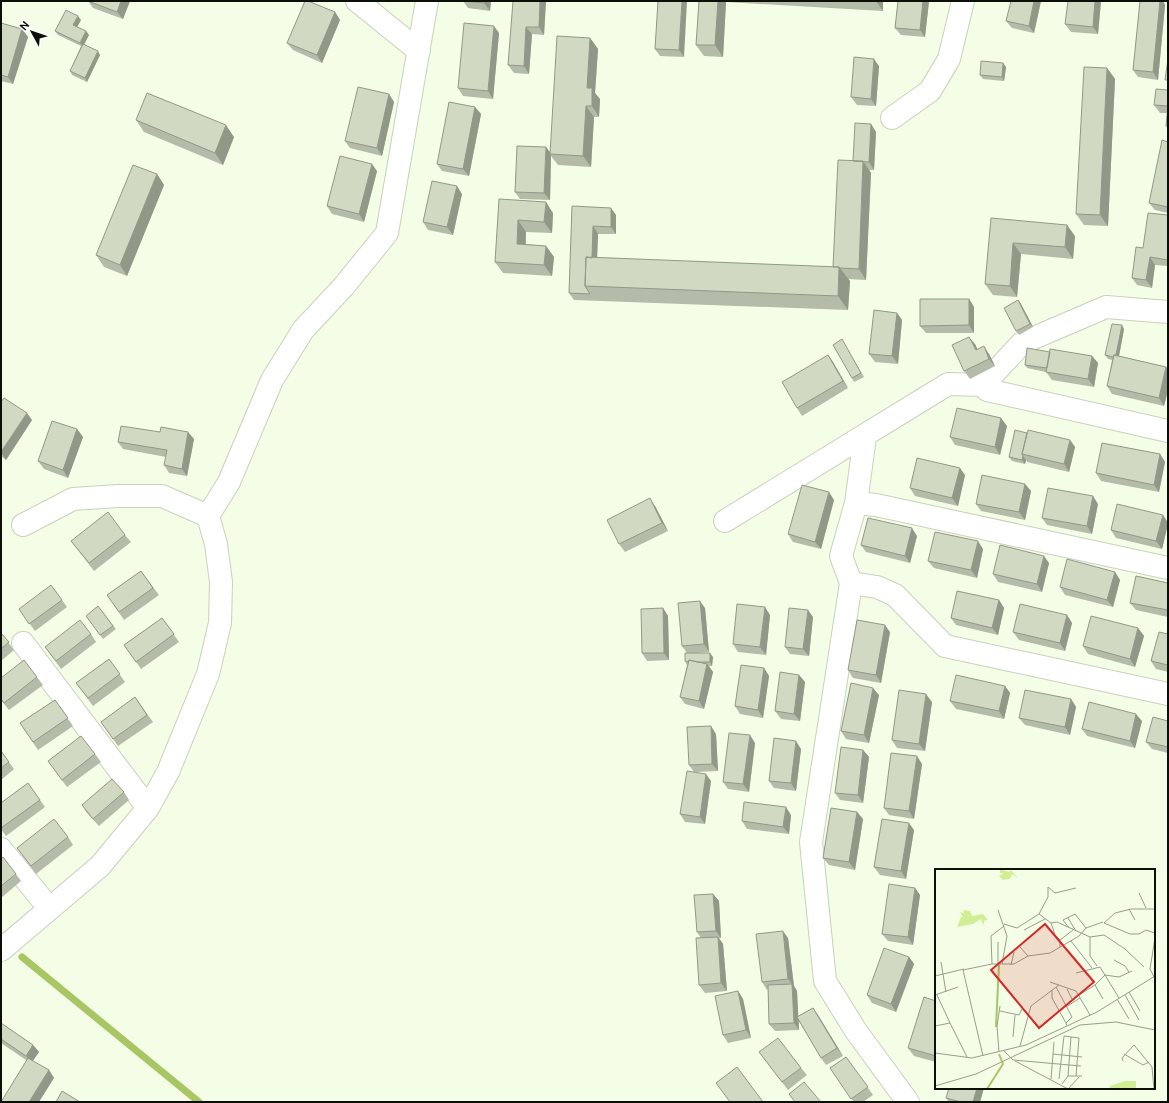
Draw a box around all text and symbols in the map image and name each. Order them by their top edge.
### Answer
north arrow [12,12,52,52]
text: N [17,19,32,33]
inset map [935,869,1155,1089]

